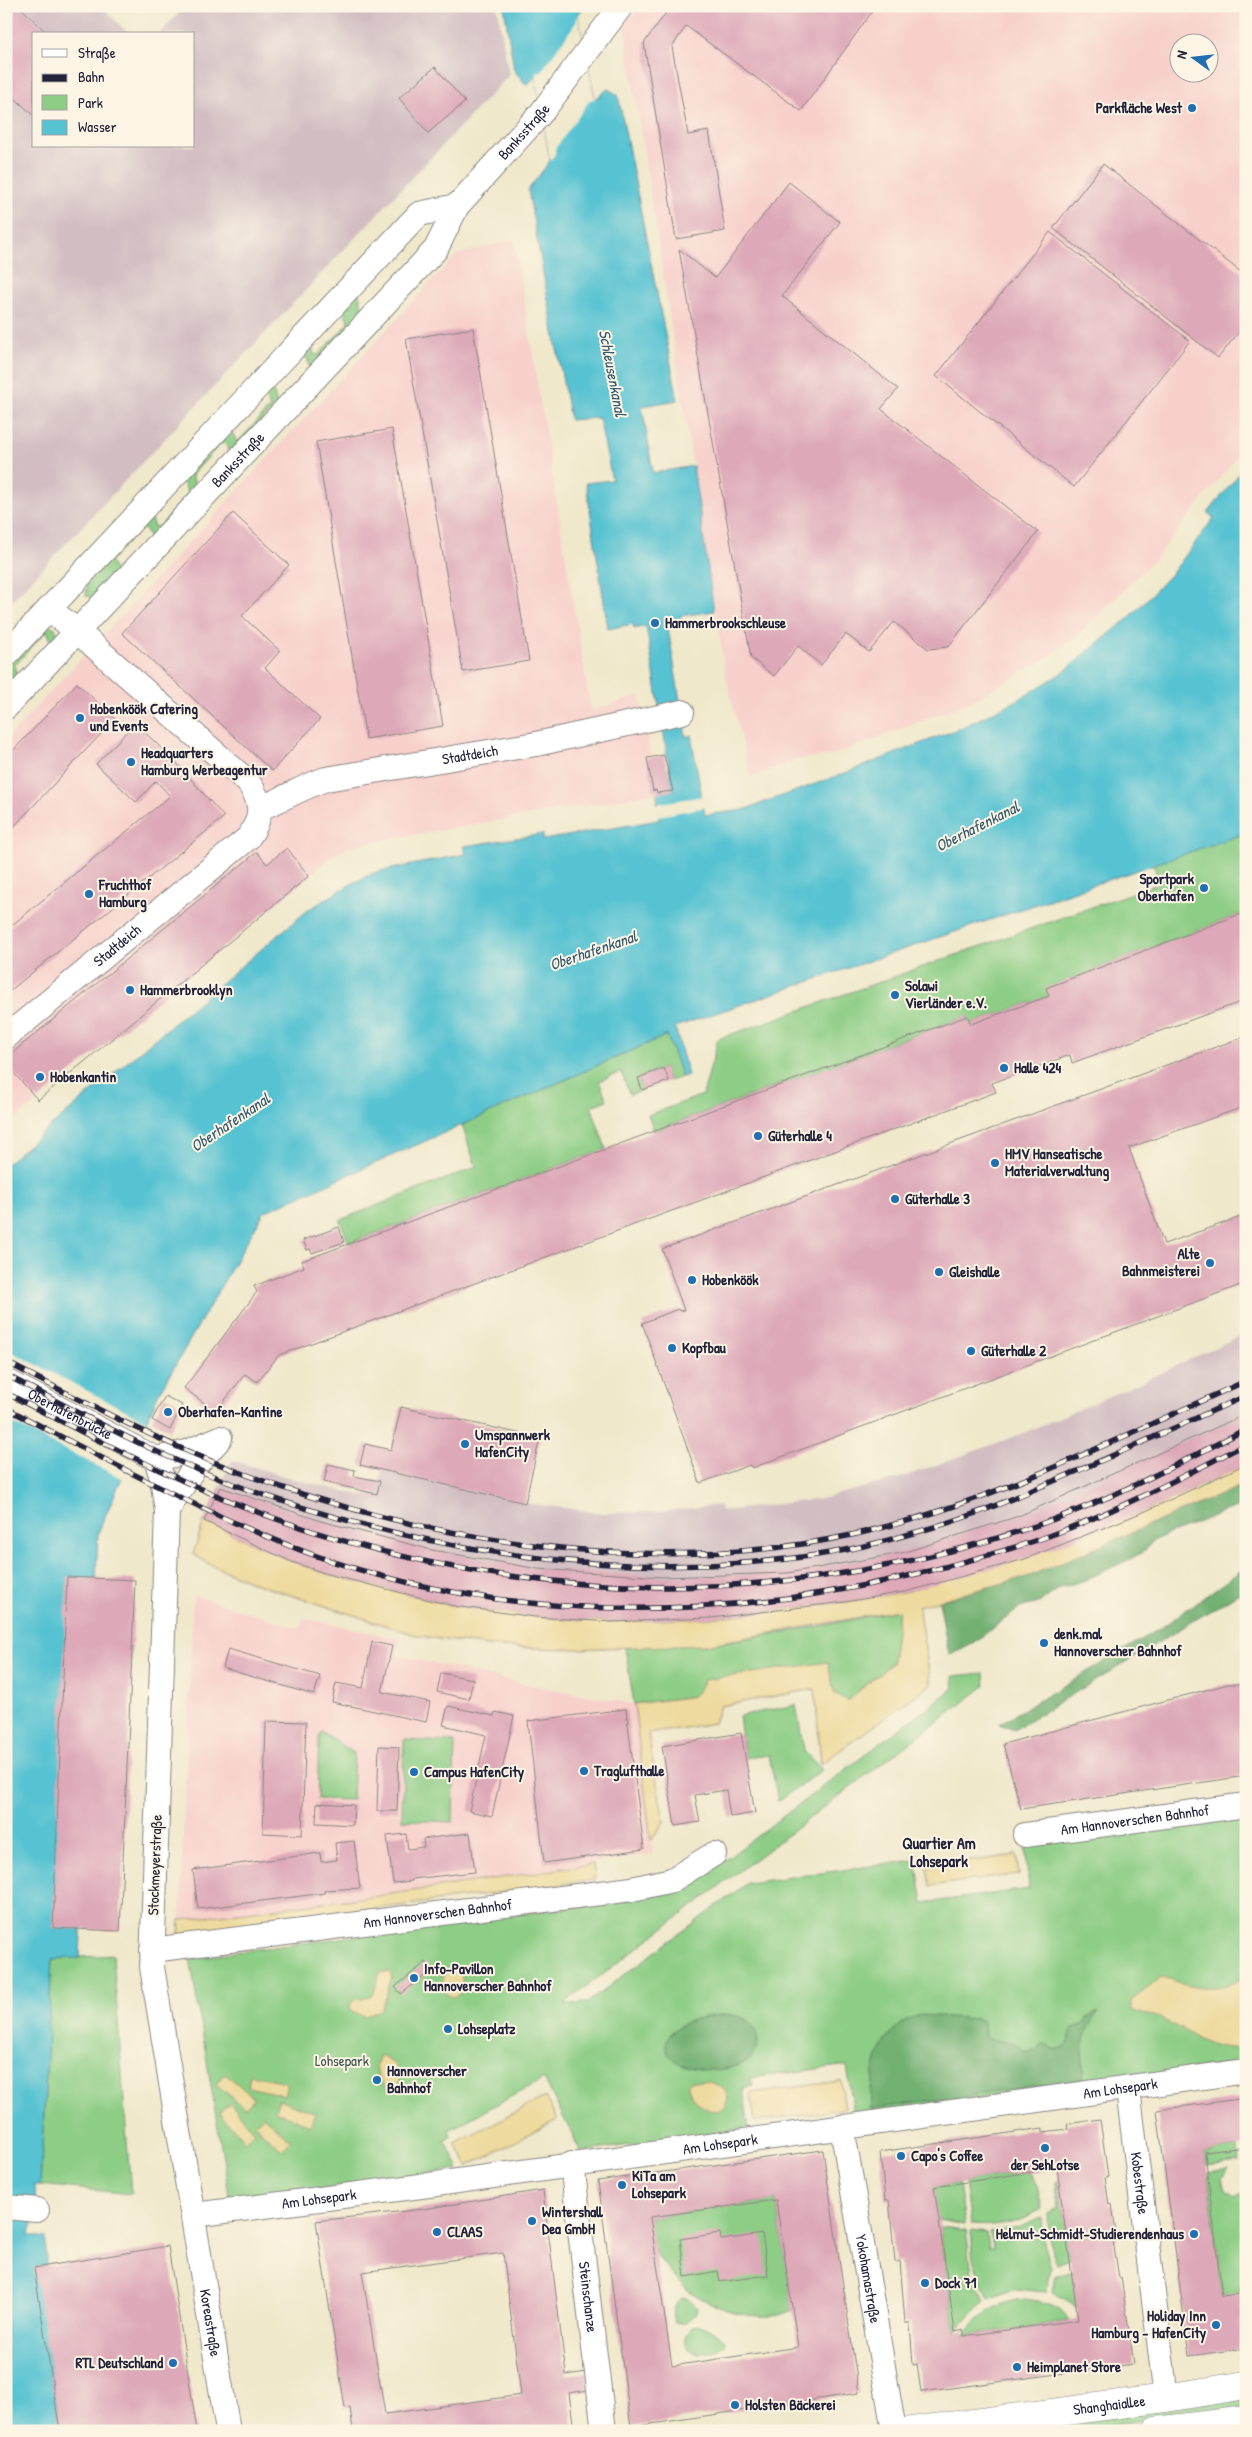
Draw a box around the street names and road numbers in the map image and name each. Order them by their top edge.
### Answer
street label: Banksstraße [493,99,555,164]
street label: Banksstraße [206,427,269,492]
street label: Stadtdeich [440,740,499,770]
street label: Stadtdeich [88,919,145,971]
street label: Oberhafenbrücke [24,1383,116,1444]
street label: Am Hannoverschen Bahnhof [1059,1799,1211,1840]
street label: Stockmeyerstraße [142,1814,167,1916]
street label: Am Hannoverschen Bahnhof [362,1893,514,1933]
street label: Am Lohsepark [1082,2072,1159,2104]
street label: Am Lohsepark [682,2128,759,2159]
street label: Kobestraße [1126,2151,1154,2216]
street label: Am Lohsepark [280,2183,357,2214]
street label: Yokohamastraße [851,2233,886,2325]
street label: Steinschanze [574,2260,603,2334]
street label: Koreastraße [195,2287,227,2358]
street label: Shanghaiallee [1072,2390,1147,2420]

